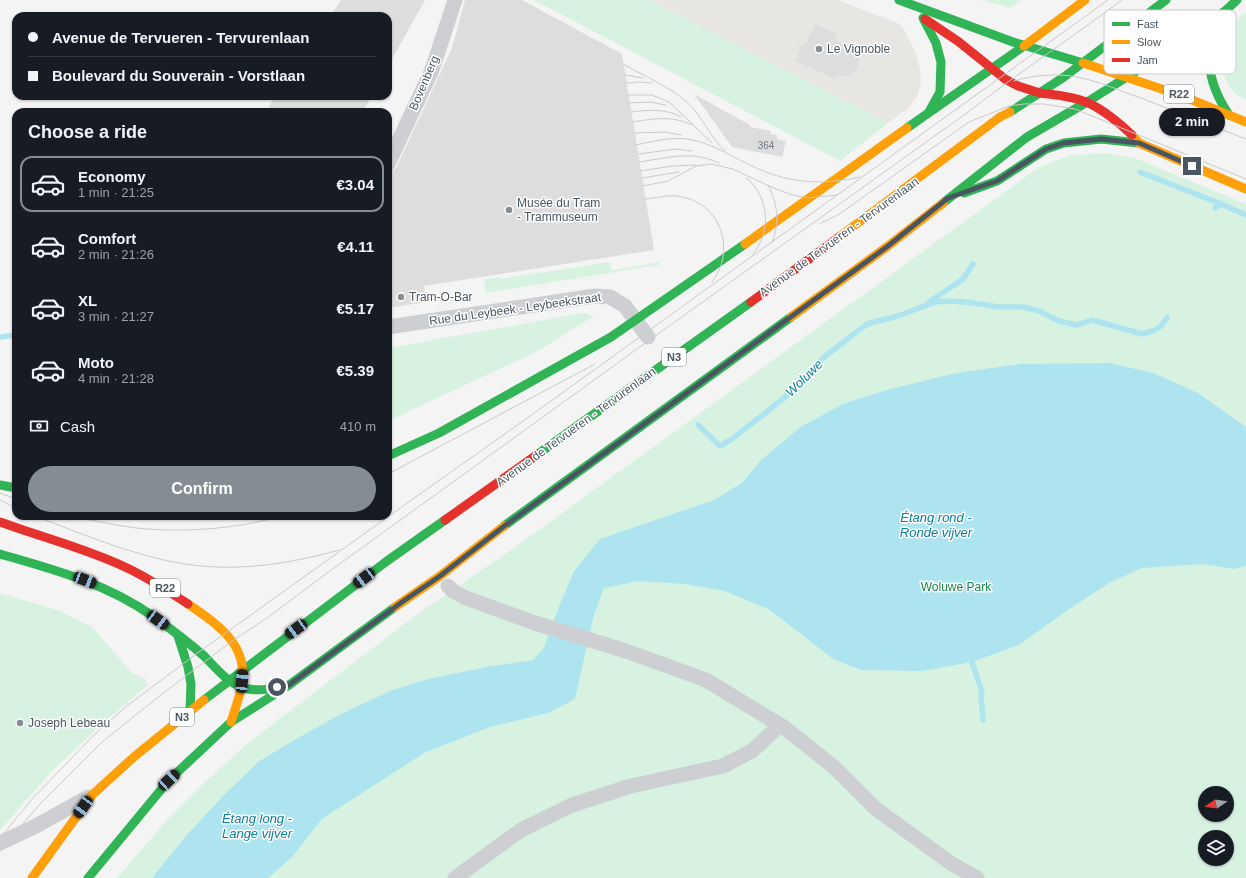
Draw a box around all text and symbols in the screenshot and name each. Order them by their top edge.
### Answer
legend [1104,10,1236,74]
text: Fast [1137,18,1158,30]
text: Avenue de Tervueren - Tervurenlaan [52,29,309,46]
text: Slow [1137,36,1161,48]
place label: Le Vignoble [827,42,890,56]
marker: Le Vignoble [814,44,824,54]
street label: Bovenberg [406,54,442,112]
text: Jam [1137,54,1158,66]
text: Boulevard du Souverain - Vorstlaan [52,67,305,84]
road number: R22 [1164,85,1194,103]
callout: 2 min [1159,108,1225,136]
text: 2 min [1175,114,1209,129]
text: Choose a ride [28,122,147,142]
house number: 364 [758,140,775,151]
route end [1183,157,1201,175]
icon: car [30,166,66,202]
text: Economy [78,168,146,185]
street label: Avenue de Tervueren - Tervurenlaan [757,174,921,300]
text: €3.04 [336,176,374,193]
text: 1 min · 21:25 [78,185,154,200]
place label: Musée du Tram - Trammuseum [517,196,600,224]
marker: Musée du Tram - Trammuseum [504,205,514,215]
icon: car [30,228,66,264]
text: Comfort [78,230,136,247]
text: €4.11 [337,238,374,255]
text: 2 min · 21:26 [78,247,154,262]
icon: car [30,290,66,326]
place label: Tram-O-Bar [409,290,473,304]
street label: Rue du Leybeek - Leybeekstraat [428,290,603,328]
text: XL [78,292,97,309]
marker: Tram-O-Bar [396,292,406,302]
text: €5.17 [336,300,374,317]
text: 3 min · 21:27 [78,309,154,324]
road number: N3 [662,348,686,366]
icon: car [30,352,66,388]
text: Moto [78,354,114,371]
water label: Woluwe [782,356,826,400]
text: €5.39 [336,362,374,379]
street label: Avenue de Tervueren - Tervurenlaan [494,364,658,490]
text: 4 min · 21:28 [78,371,154,386]
icon: cash [28,415,50,437]
text: Cash [60,418,95,435]
text: 410 m [340,419,376,434]
button: Confirm [28,466,376,512]
water label: Étang rond - Ronde vijver [900,510,973,540]
car [351,566,377,590]
car [72,570,98,590]
road number: R22 [150,579,180,597]
park label: Woluwe Park [921,580,992,594]
car [145,608,171,632]
car [283,617,309,641]
car [235,669,249,693]
route start [268,678,286,696]
road number: N3 [170,708,194,726]
place label: Joseph Lebeau [28,716,110,730]
marker: Joseph Lebeau [15,718,25,728]
car [156,767,182,793]
north arrow [1198,786,1234,822]
map controls [1198,786,1234,866]
car [71,794,95,820]
water label: Étang long - Lange vijver [222,811,293,841]
button: layers [1198,830,1234,866]

